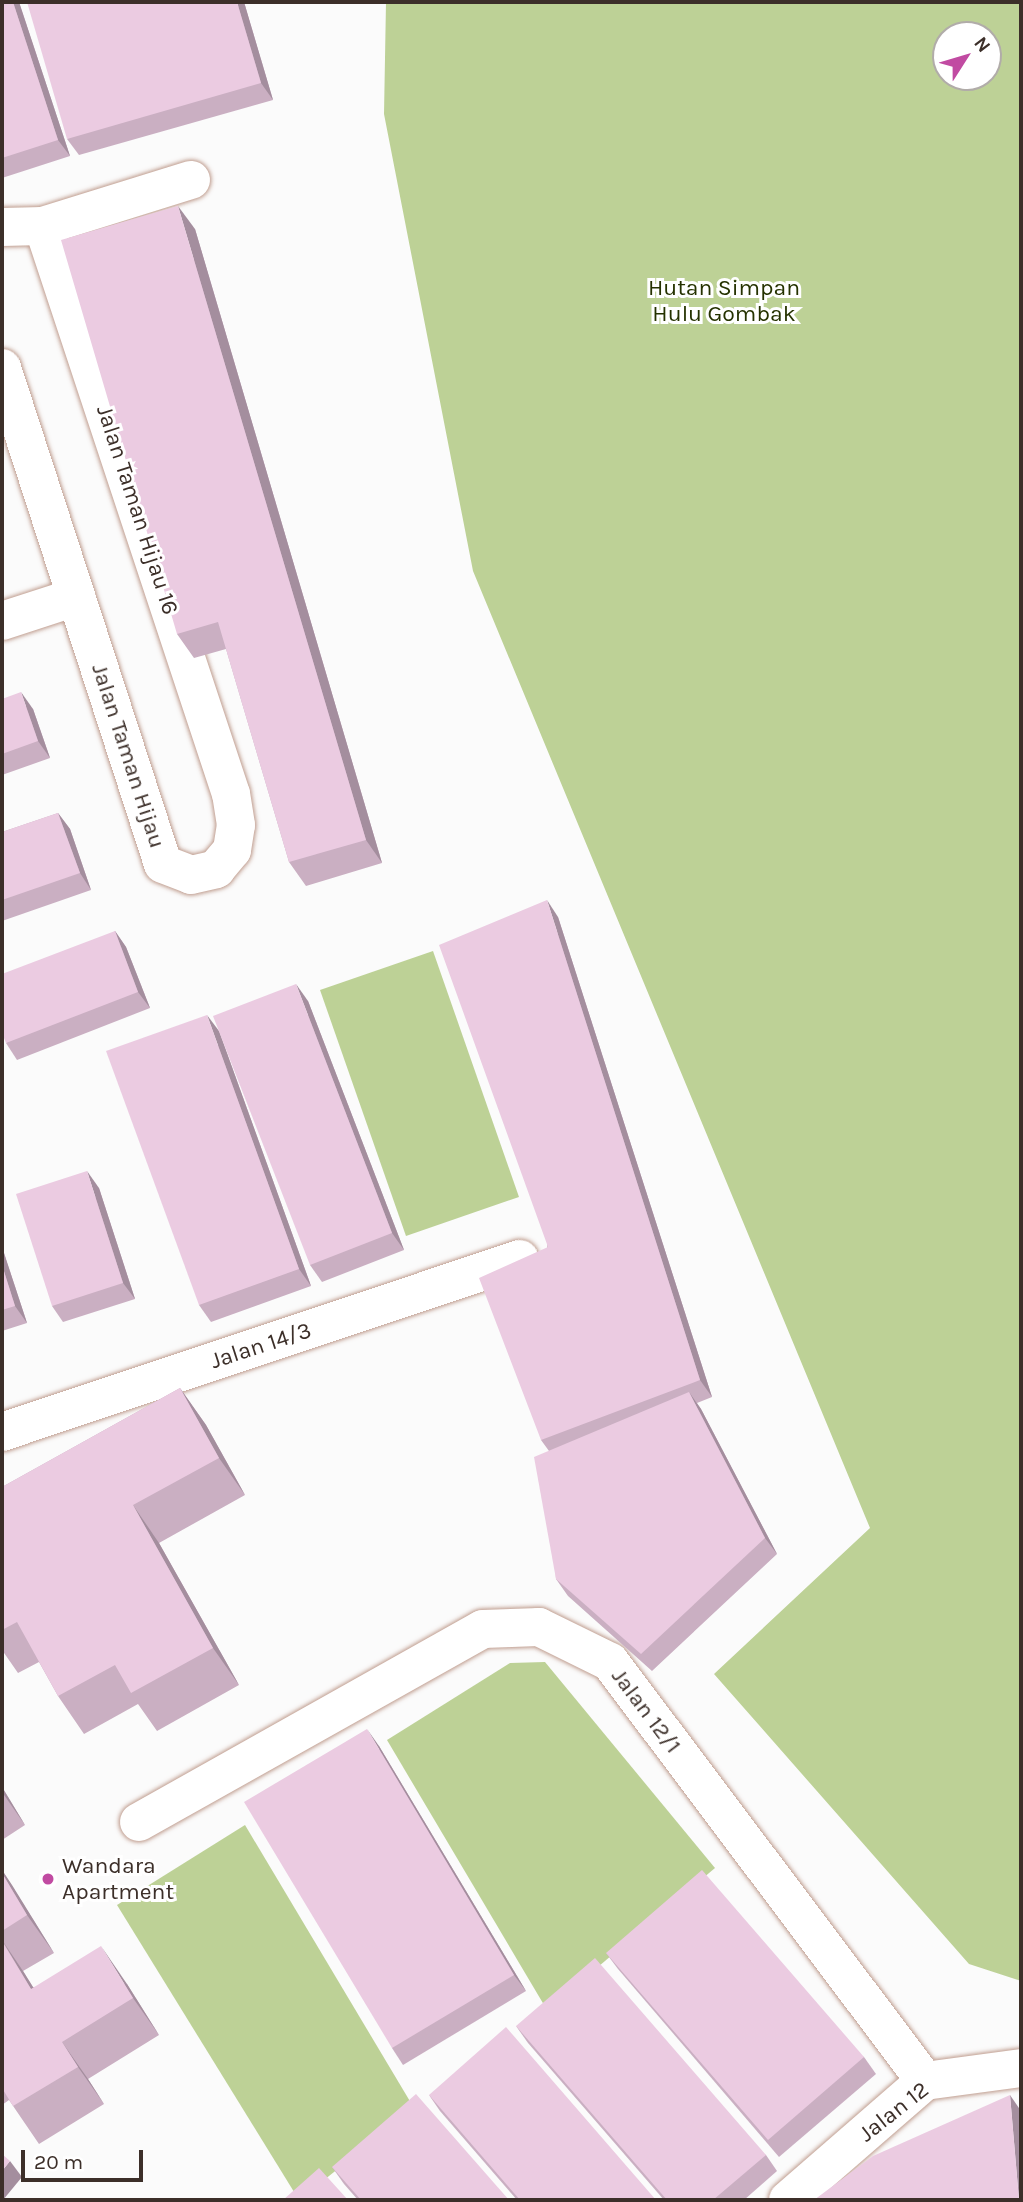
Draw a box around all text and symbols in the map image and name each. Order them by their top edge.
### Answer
north arrow [932,21,1002,91]
text: N [969,33,995,57]
park label: Hutan Simpan Hulu Gombak [648,274,800,328]
street label: Jalan Taman Hijau 16 [90,402,184,618]
street label: Jalan Taman Hijau [85,660,171,852]
street label: Jalan 14/3 [207,1317,315,1375]
street label: Jalan 12/1 [605,1663,687,1759]
place label: Wandara Apartment [62,1852,174,1906]
marker: Wandara Apartment [40,1871,56,1887]
street label: Jalan 12 [853,2076,935,2148]
scale bar [24,2136,147,2180]
text: 20 m [34,2150,83,2174]

